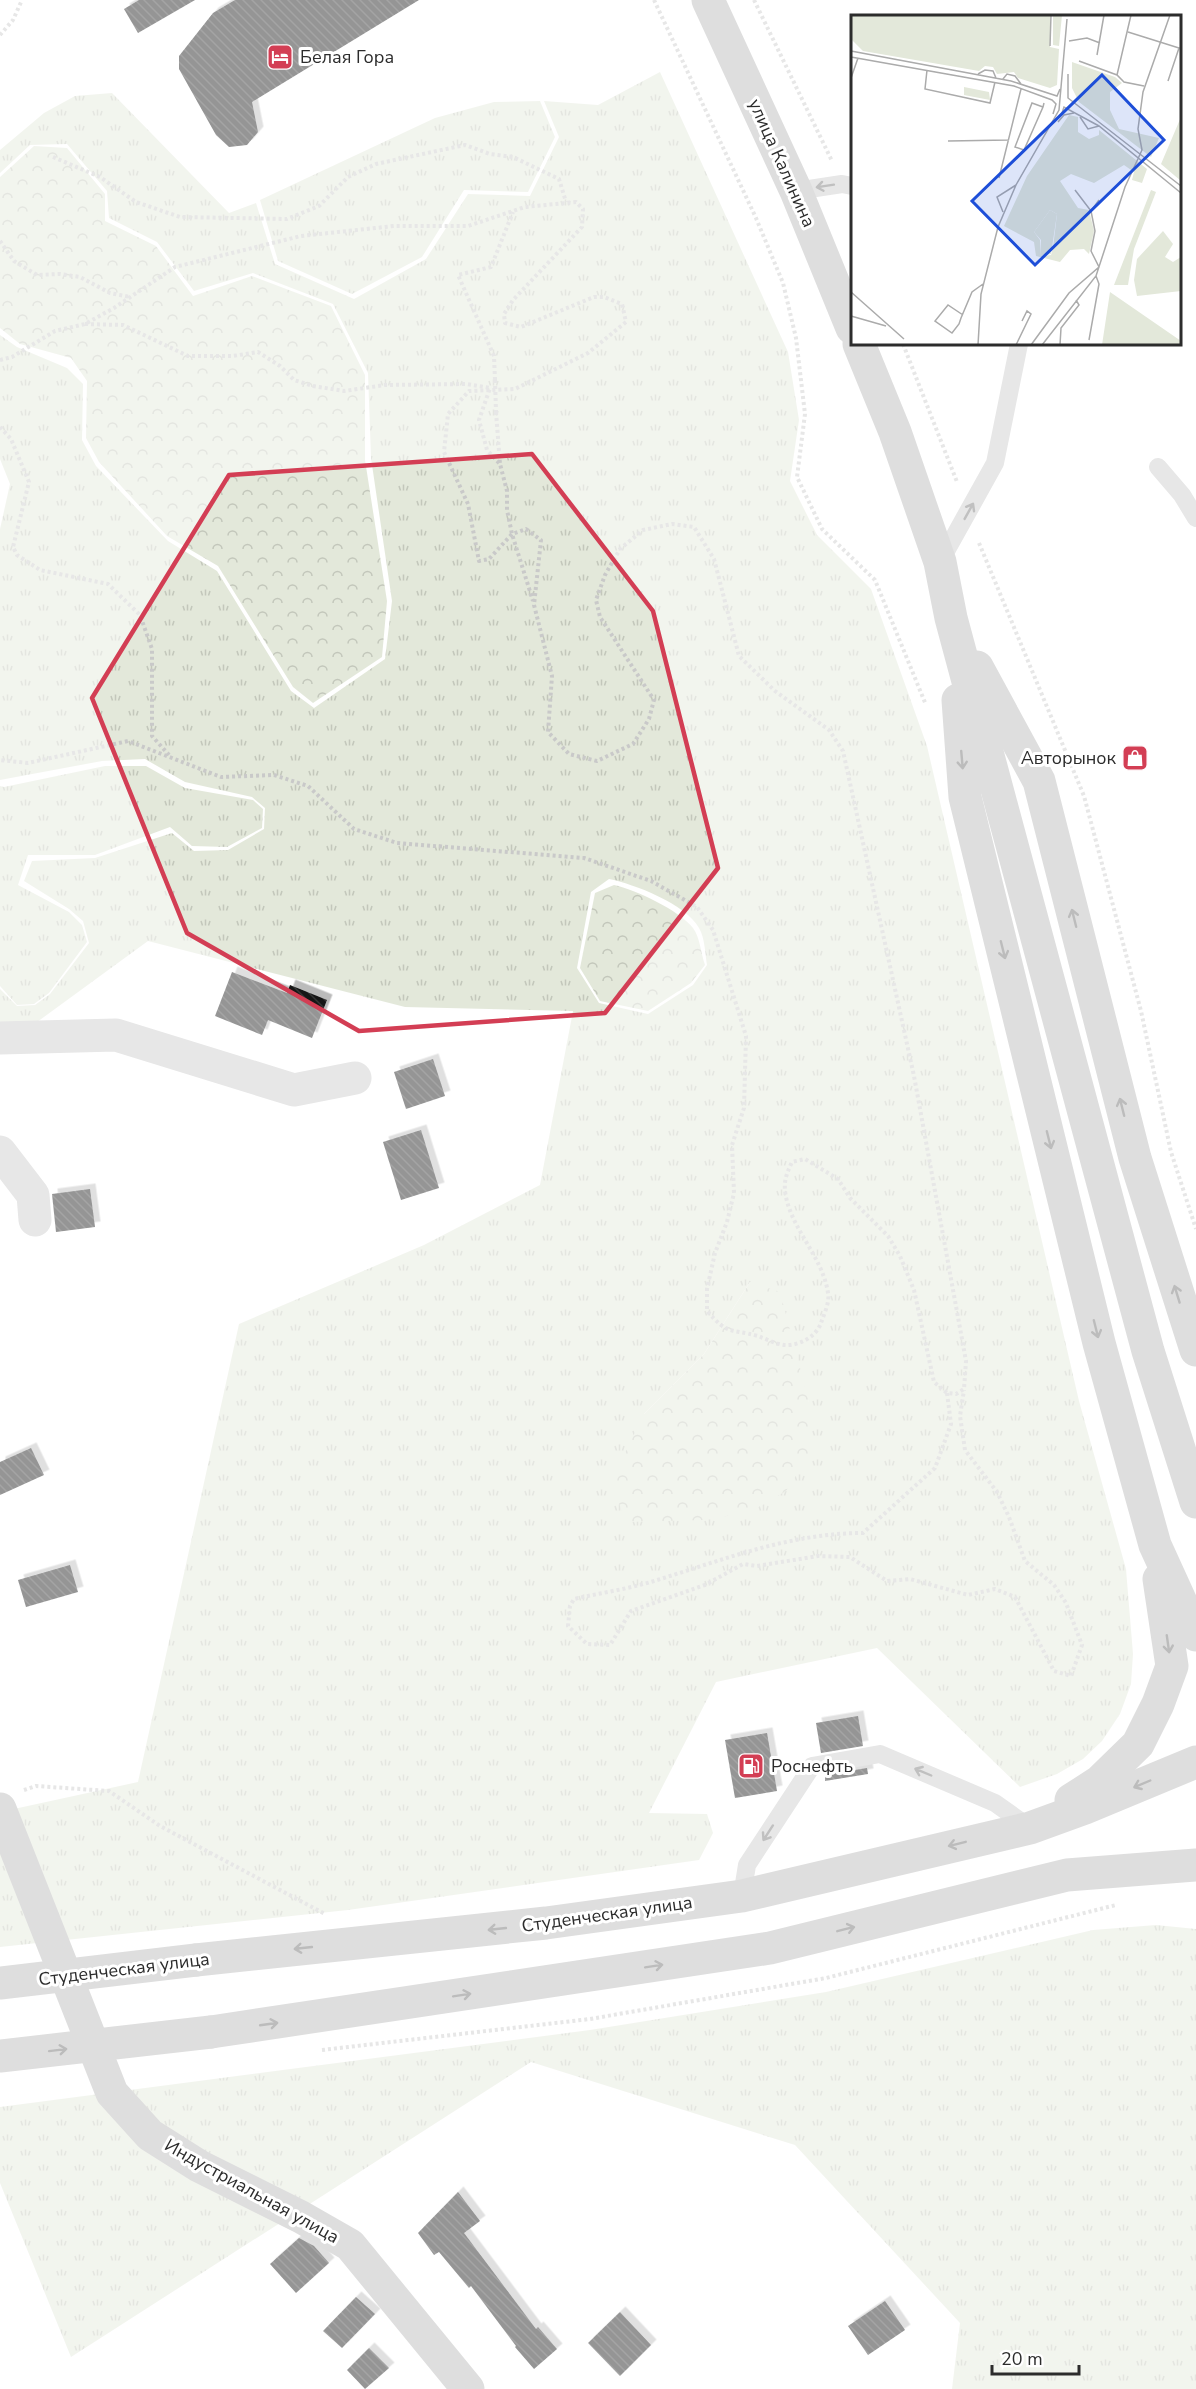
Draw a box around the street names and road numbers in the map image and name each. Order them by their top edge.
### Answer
street label: улица Калинина [743,95,821,231]
street label: Студенческая улица [520,1890,694,1938]
street label: Студенческая улица [37,1947,211,1991]
street label: Индустриальная улица [160,2133,344,2249]

